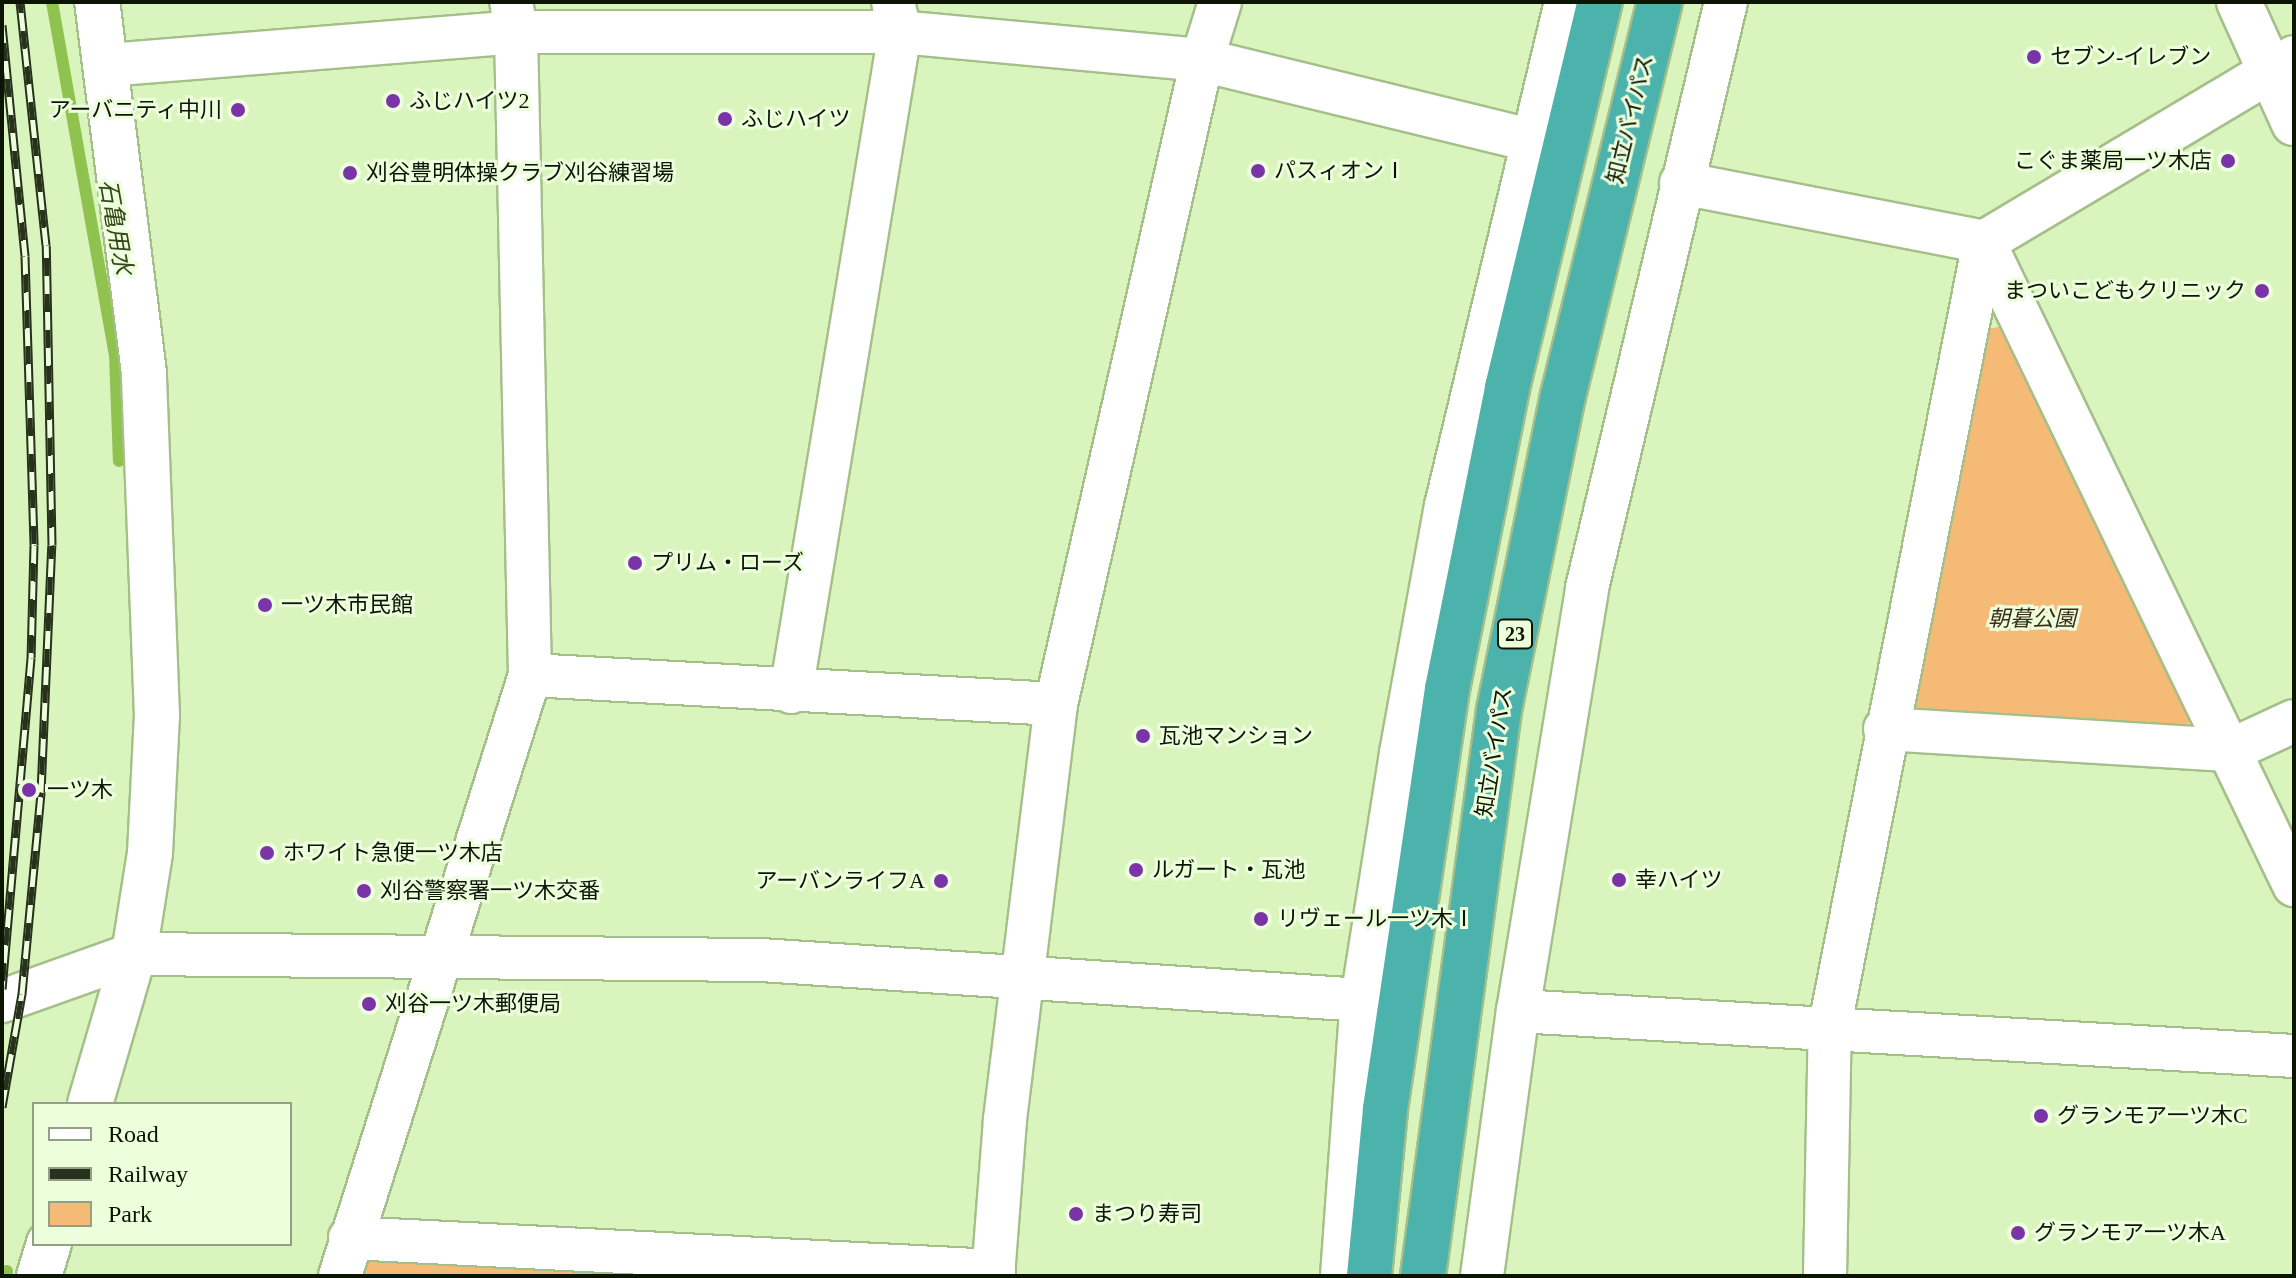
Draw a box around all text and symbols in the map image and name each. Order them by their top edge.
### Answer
place label: セブン-イレブン [2050,44,2211,70]
marker: セブン-イレブン [2025,48,2043,66]
street label: 知立バイパス [1601,52,1659,186]
place label: ふじハイツ2 [409,88,530,114]
marker: ふじハイツ2 [384,92,402,110]
place label: アーバニティ中川 [47,97,222,123]
marker: アーバニティ中川 [229,101,247,119]
place label: ふじハイツ [741,106,851,132]
marker: ふじハイツ [716,110,734,128]
place label: こぐま薬局一ツ木店 [2014,148,2212,174]
marker: こぐま薬局一ツ木店 [2219,152,2237,170]
place label: パスィオンⅠ [1274,158,1406,184]
place label: 刈谷豊明体操クラブ刈谷練習場 [366,160,674,186]
marker: パスィオンⅠ [1249,162,1267,180]
marker: 刈谷豊明体操クラブ刈谷練習場 [341,164,359,182]
water label: 石亀用水 [92,177,138,277]
place label: まついこどもクリニック [2004,278,2246,304]
marker: まついこどもクリニック [2253,282,2271,300]
place label: プリム・ローズ [651,550,805,576]
marker: プリム・ローズ [626,554,644,572]
place label: 一ツ木市民館 [281,592,413,618]
marker: 一ツ木市民館 [256,596,274,614]
park label: 朝暮公園 [1988,606,2076,632]
road number: 23 [1497,618,1533,650]
street label: 知立バイパス [1471,685,1517,819]
place label: 瓦池マンション [1159,723,1313,749]
marker: 瓦池マンション [1134,727,1152,745]
place label: 一ツ木 [47,777,113,803]
marker: 一ツ木 [18,779,40,801]
place label: ホワイト急便一ツ木店 [283,840,503,866]
marker: ホワイト急便一ツ木店 [258,844,276,862]
place label: ルガート・瓦池 [1152,857,1306,883]
marker: ルガート・瓦池 [1127,861,1145,879]
place label: 幸ハイツ [1635,867,1723,893]
place label: アーバンライフA [756,868,925,894]
marker: 幸ハイツ [1610,871,1628,889]
marker: アーバンライフA [932,872,950,890]
place label: 刈谷警察署一ツ木交番 [380,878,600,904]
marker: 刈谷警察署一ツ木交番 [355,882,373,900]
place label: リヴェール一ツ木Ⅰ [1277,906,1475,932]
marker: リヴェール一ツ木Ⅰ [1252,910,1270,928]
place label: 刈谷一ツ木郵便局 [385,991,561,1017]
marker: 刈谷一ツ木郵便局 [360,995,378,1013]
legend [32,1102,292,1246]
place label: グランモア一ツ木C [2057,1103,2248,1129]
marker: グランモア一ツ木C [2032,1107,2050,1125]
text: Road [108,1121,159,1147]
text: Railway [108,1161,188,1187]
text: Park [108,1201,152,1227]
place label: まつり寿司 [1092,1201,1202,1227]
marker: まつり寿司 [1067,1205,1085,1223]
place label: グランモア一ツ木A [2034,1220,2226,1246]
marker: グランモア一ツ木A [2009,1224,2027,1242]

